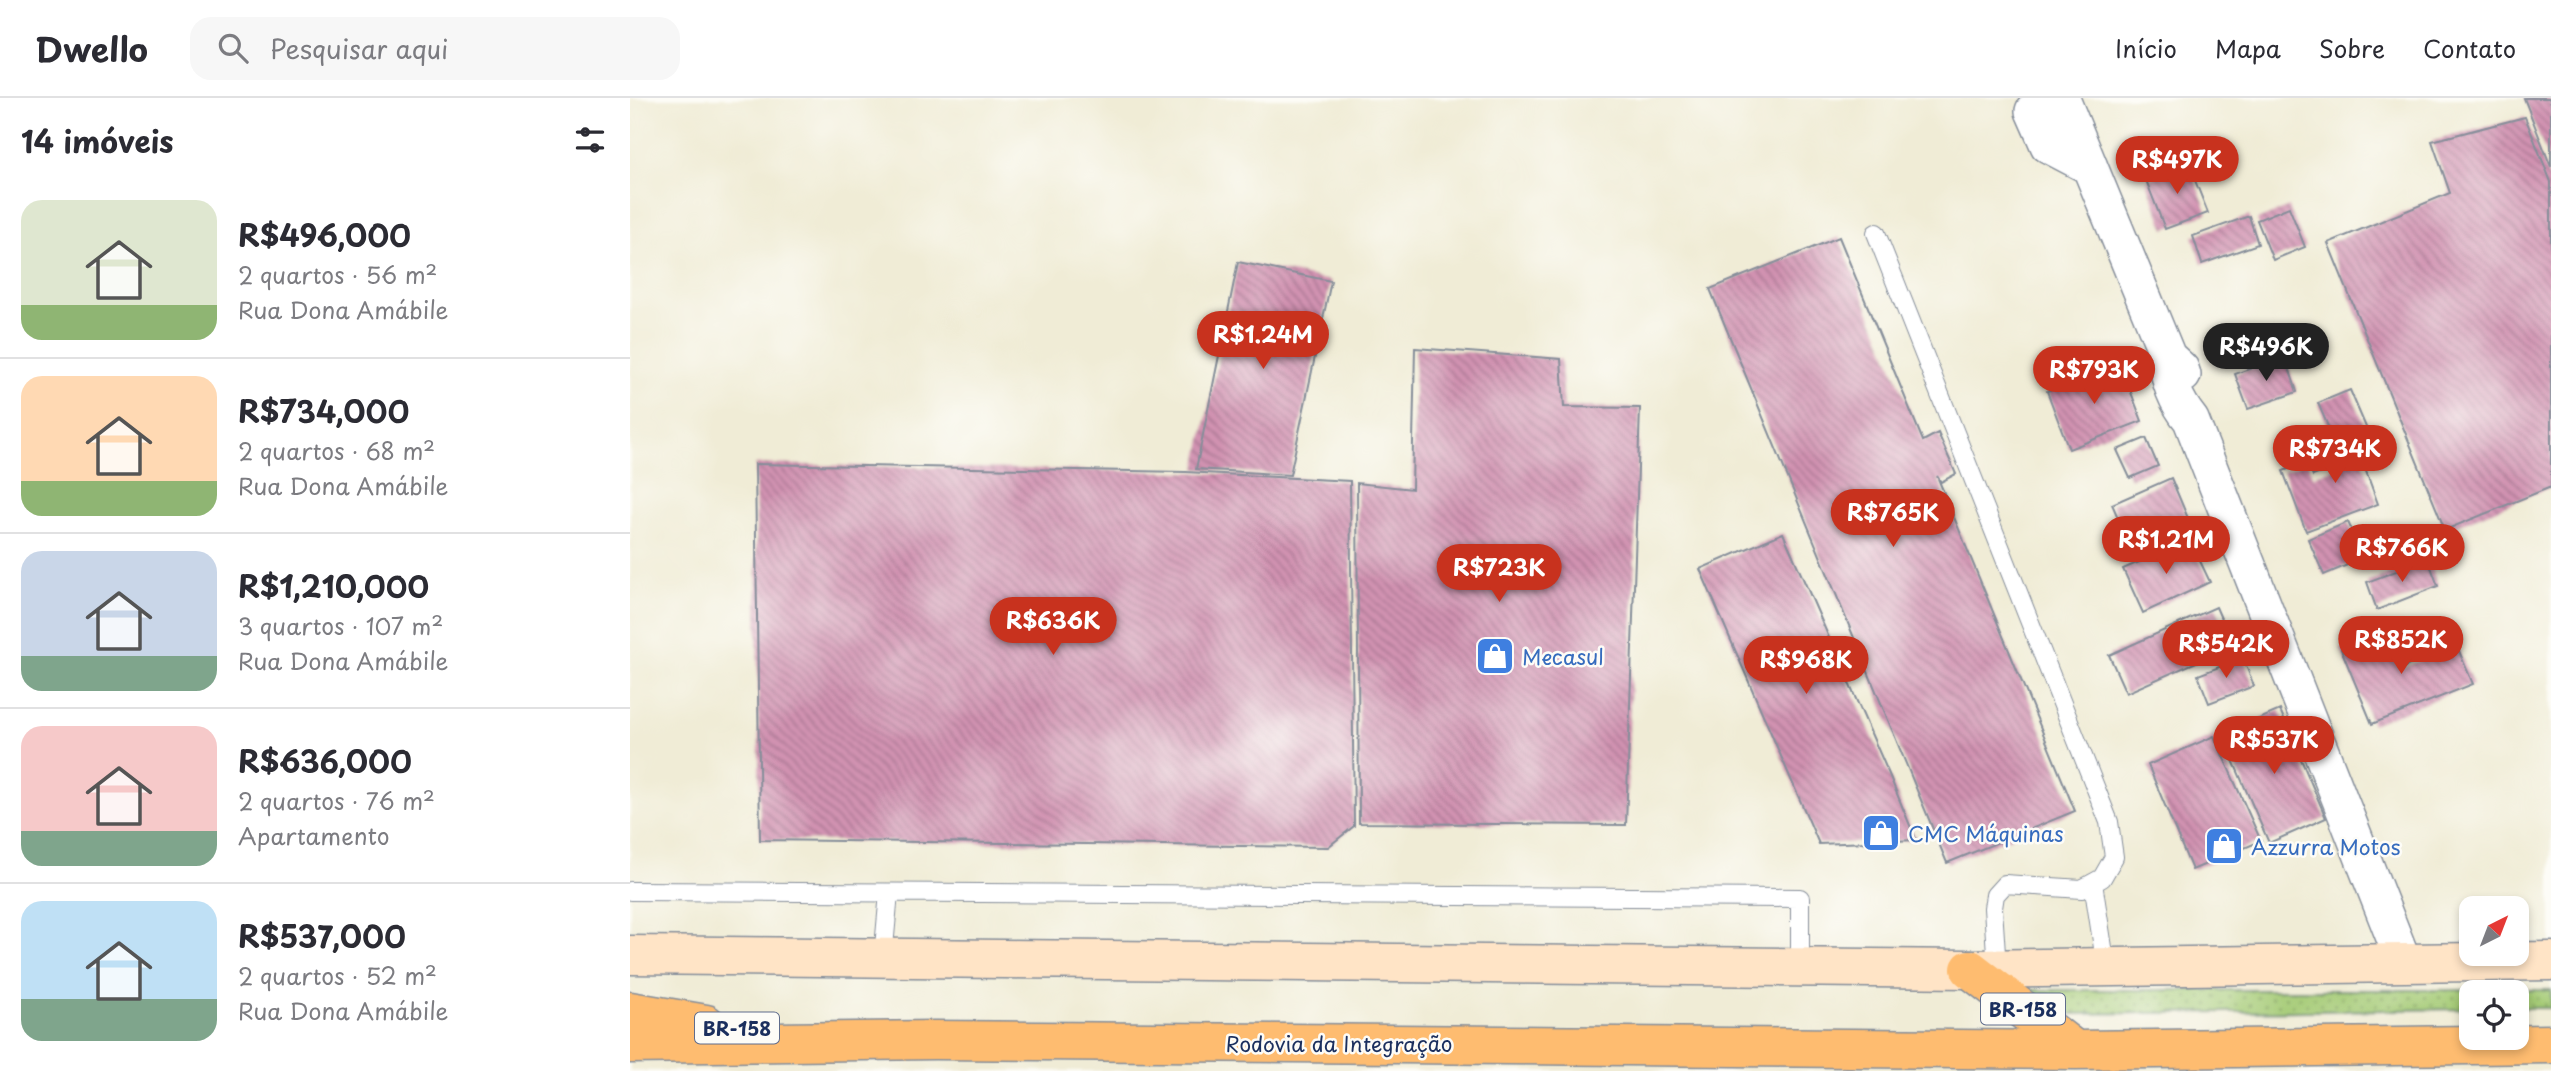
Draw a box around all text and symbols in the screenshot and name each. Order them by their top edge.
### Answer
search box [190,17,680,80]
text: Dwello [35,23,148,73]
icon: search [214,29,252,67]
text: Pesquisar aqui [270,29,448,68]
text: Início [2115,30,2177,66]
text: Mapa [2215,30,2281,66]
text: Sobre [2319,30,2385,66]
text: Contato [2423,30,2516,66]
text: 14 imóveis [21,118,174,163]
icon: filters [571,121,609,159]
pin: R$497K [2120,136,2234,196]
text: R$497K [2132,141,2222,176]
text: R$496,000 [238,212,411,257]
icon: home [77,228,161,312]
text: 2 quartos · 56 m² [238,257,437,292]
text: Rua Dona Amábile [238,292,448,327]
pin: R$1.24M [1198,312,1328,371]
text: R$1.24M [1213,316,1313,351]
pin: R$496K [2209,324,2323,383]
text: R$496K [2219,328,2313,363]
pin: R$793K [2037,346,2151,406]
text: R$793K [2049,351,2139,386]
text: R$734,000 [238,388,409,433]
icon: home [77,404,161,488]
pin: R$734K [2278,426,2392,485]
text: R$734K [2289,430,2381,465]
text: 2 quartos · 68 m² [238,433,435,468]
text: Rua Dona Amábile [238,468,448,503]
pin: R$765K [1836,490,1950,549]
text: R$765K [1847,494,1939,529]
pin: R$1.21M [2101,517,2231,576]
text: R$1.21M [2118,521,2214,556]
pin: R$766K [2345,524,2459,584]
text: R$766K [2356,529,2448,564]
pin: R$723K [1442,545,1556,604]
text: R$723K [1453,549,1545,584]
text: R$1,210,000 [238,563,429,608]
icon: home [77,579,161,663]
pin: R$636K [996,598,1110,657]
text: R$636K [1006,602,1100,637]
text: 3 quartos · 107 m² [238,608,443,643]
pin: R$852K [2344,616,2458,676]
pin: R$542K [2169,620,2283,680]
text: R$852K [2354,621,2448,656]
text: R$542K [2178,625,2274,660]
shop icon: Mecasul [1474,635,1516,677]
pin: R$968K [1749,636,1863,696]
place label: Mecasul [1522,640,1604,672]
text: R$968K [1760,641,1853,676]
text: Rua Dona Amábile [238,643,448,678]
pin: R$537K [2217,716,2331,776]
text: R$537K [2229,721,2319,756]
text: R$636,000 [238,738,412,783]
icon: home [77,754,161,838]
text: 2 quartos · 76 m² [238,783,435,818]
shop icon: CMC Máquinas [1860,812,1902,854]
place label: CMC Máquinas [1908,817,2063,849]
text: Apartamento [238,818,390,853]
shop icon: Azzurra Motos [2203,825,2245,867]
place label: Azzurra Motos [2251,830,2400,862]
north arrow [2459,896,2529,966]
map controls [2459,896,2529,1050]
text: R$537,000 [238,913,406,958]
icon: home [77,929,161,1013]
text: 2 quartos · 52 m² [238,958,437,993]
button: locate [2459,980,2529,1050]
text: Rua Dona Amábile [238,993,448,1028]
road number: BR-158 [1981,994,2065,1024]
road number: BR-158 [695,1012,779,1044]
street label: Rodovia da Integração [1226,1027,1452,1059]

